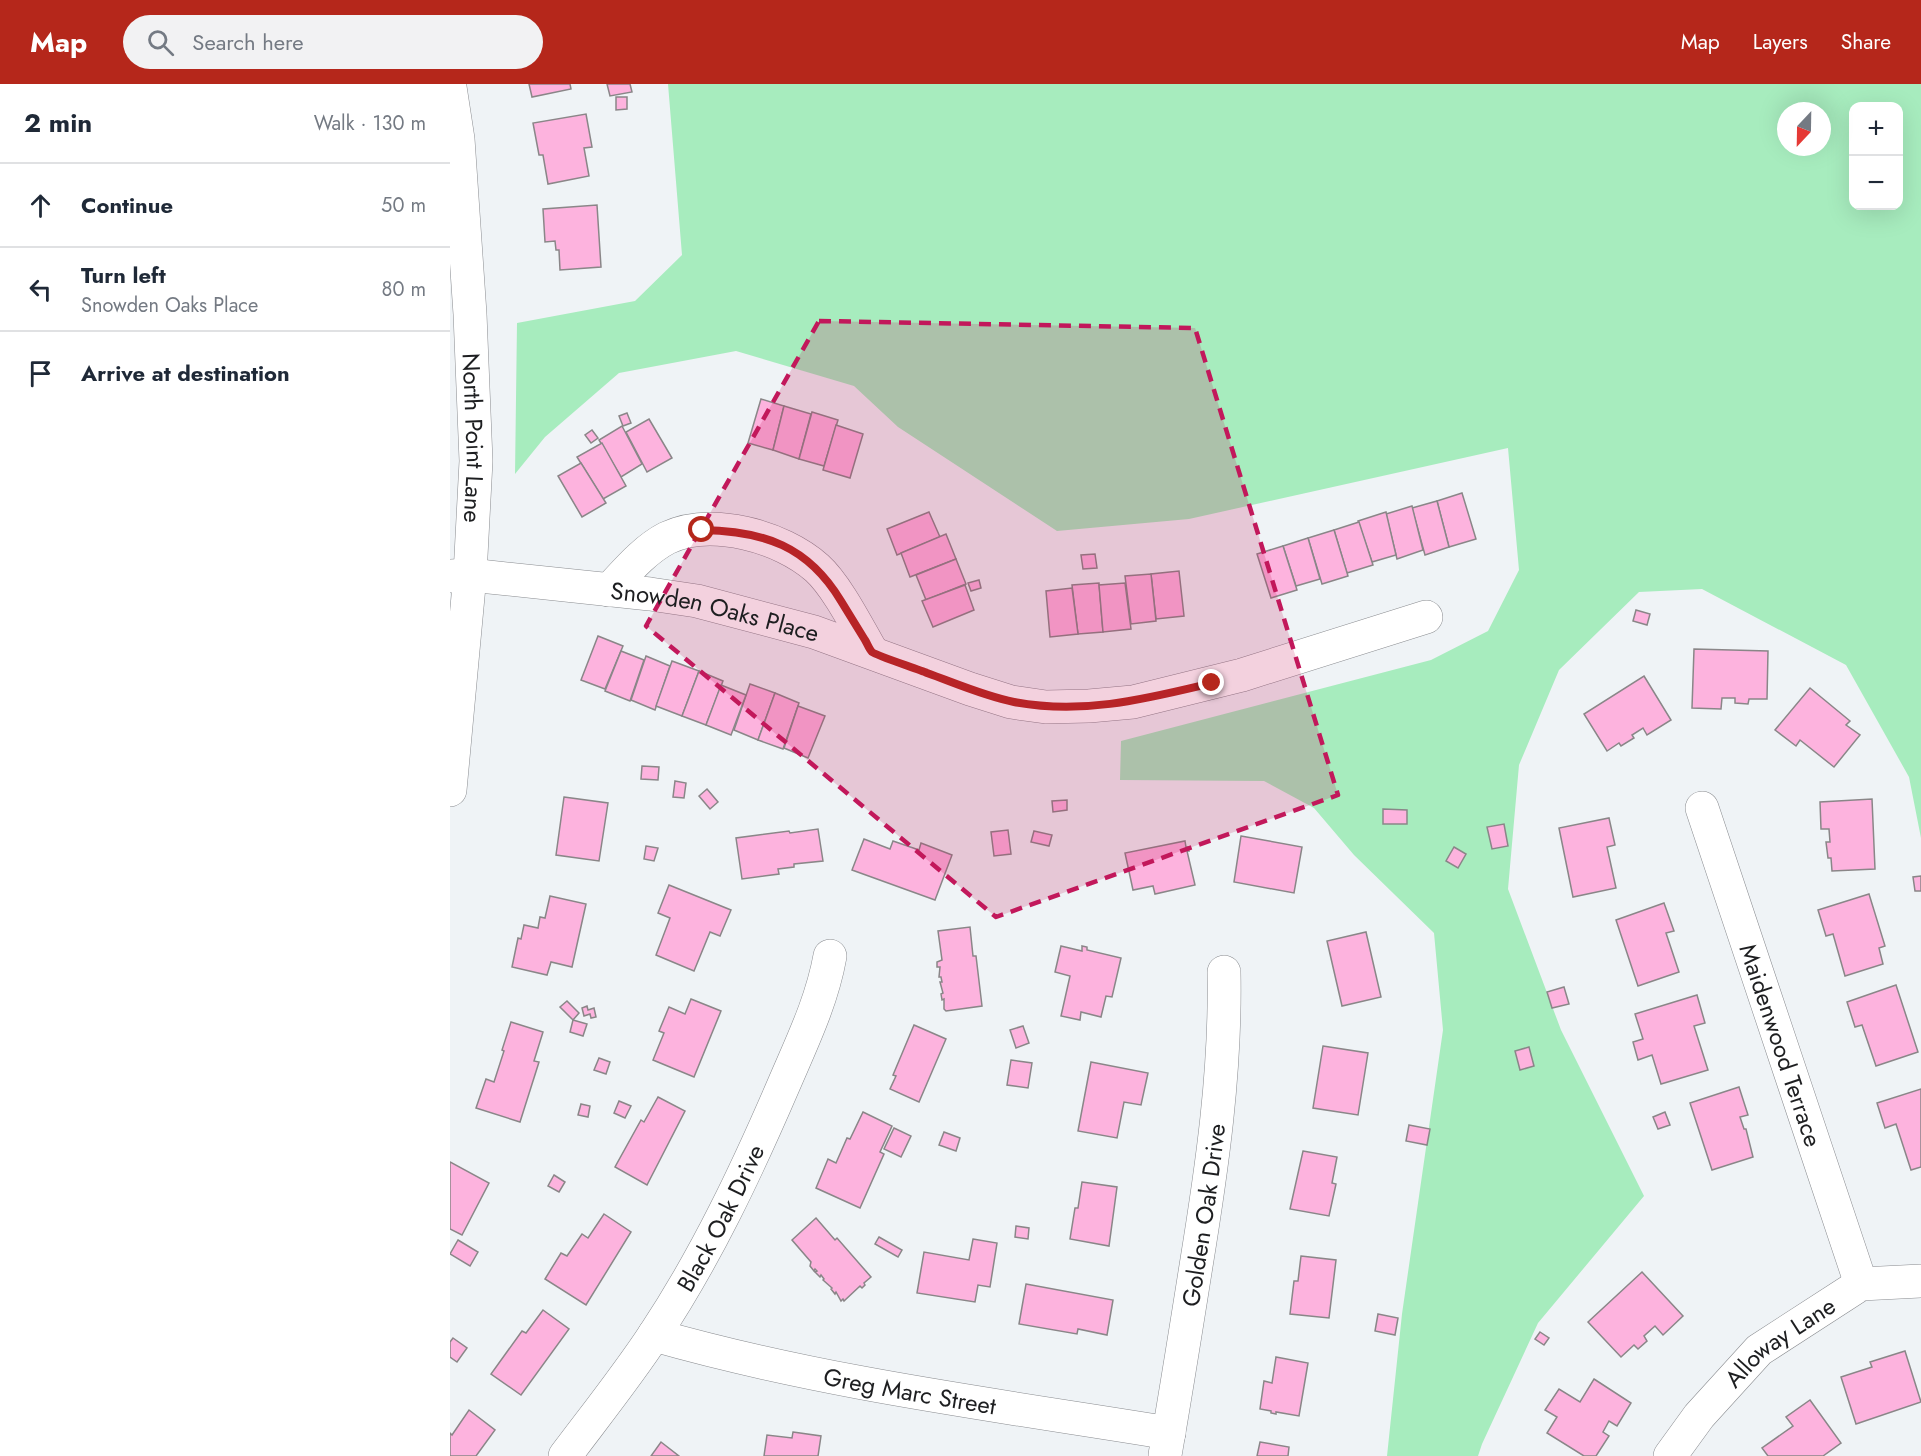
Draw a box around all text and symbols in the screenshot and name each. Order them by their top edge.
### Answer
search box [123,15,543,69]
text: Map [30,22,87,63]
icon: search [144,26,177,59]
text: Search here [192,26,304,58]
text: Map [1681,27,1720,57]
text: Layers [1753,27,1808,57]
text: Share [1841,27,1891,57]
north arrow [1777,102,1831,156]
map controls [1849,102,1903,210]
button: + [1849,102,1903,156]
text: 2 min [24,104,92,142]
text: Walk · 130 m [314,109,426,138]
button: − [1849,156,1903,210]
icon: ahead [24,189,57,222]
text: Continue [81,189,173,221]
text: 50 m [381,191,426,220]
text: Turn left [81,259,166,291]
icon: left [24,273,57,306]
text: 80 m [381,275,426,304]
text: Snowden Oaks Place [81,291,258,320]
street label: North Point Lane [454,352,494,524]
icon: arrive [24,357,57,390]
text: Arrive at destination [81,357,290,389]
route start [688,516,714,542]
street label: Snowden Oaks Place [609,572,823,650]
route end [1198,669,1224,695]
street label: Maidenwood Terrace [1731,939,1831,1151]
street label: Golden Oak Drive [1172,1122,1234,1309]
street label: Black Oak Drive [668,1138,773,1298]
street label: Alloway Lane [1716,1288,1842,1395]
street label: Greg Marc Street [821,1358,999,1423]

